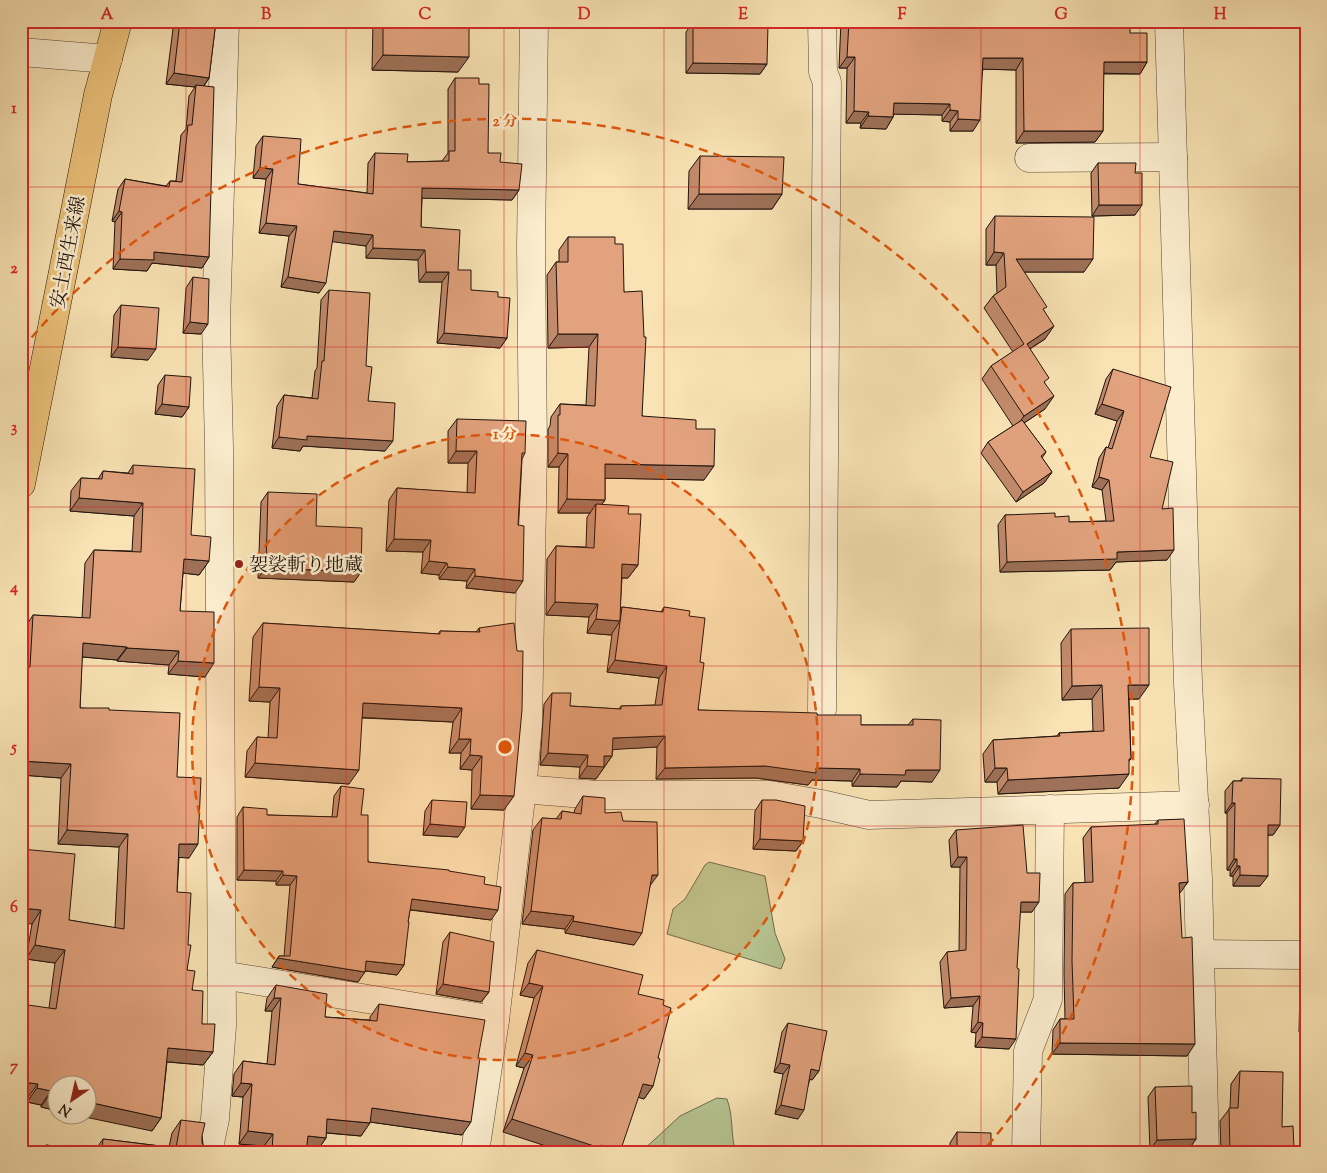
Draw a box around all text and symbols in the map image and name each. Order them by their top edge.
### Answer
text: A [101,4,114,27]
text: B [261,4,271,27]
text: C [419,4,432,27]
text: D [578,4,591,27]
text: E [738,4,748,27]
text: F [898,4,907,27]
text: G [1054,4,1068,27]
text: H [1214,4,1227,27]
text: 1 [11,98,17,121]
text: 2 分 [492,112,518,133]
street label: 安土西生来線 [45,194,94,311]
text: 2 [10,258,18,281]
text: 3 [11,417,18,440]
text: 1 分 [493,425,517,446]
place label: 袈裟斬り地蔵 [249,553,363,580]
marker: 袈裟斬り地蔵 [233,558,245,570]
text: 4 [9,577,18,600]
text: 5 [9,737,17,760]
centre of rings [496,738,514,756]
text: 6 [10,897,18,920]
text: 7 [10,1056,19,1079]
north arrow [48,1076,98,1126]
text: N [56,1098,76,1121]

